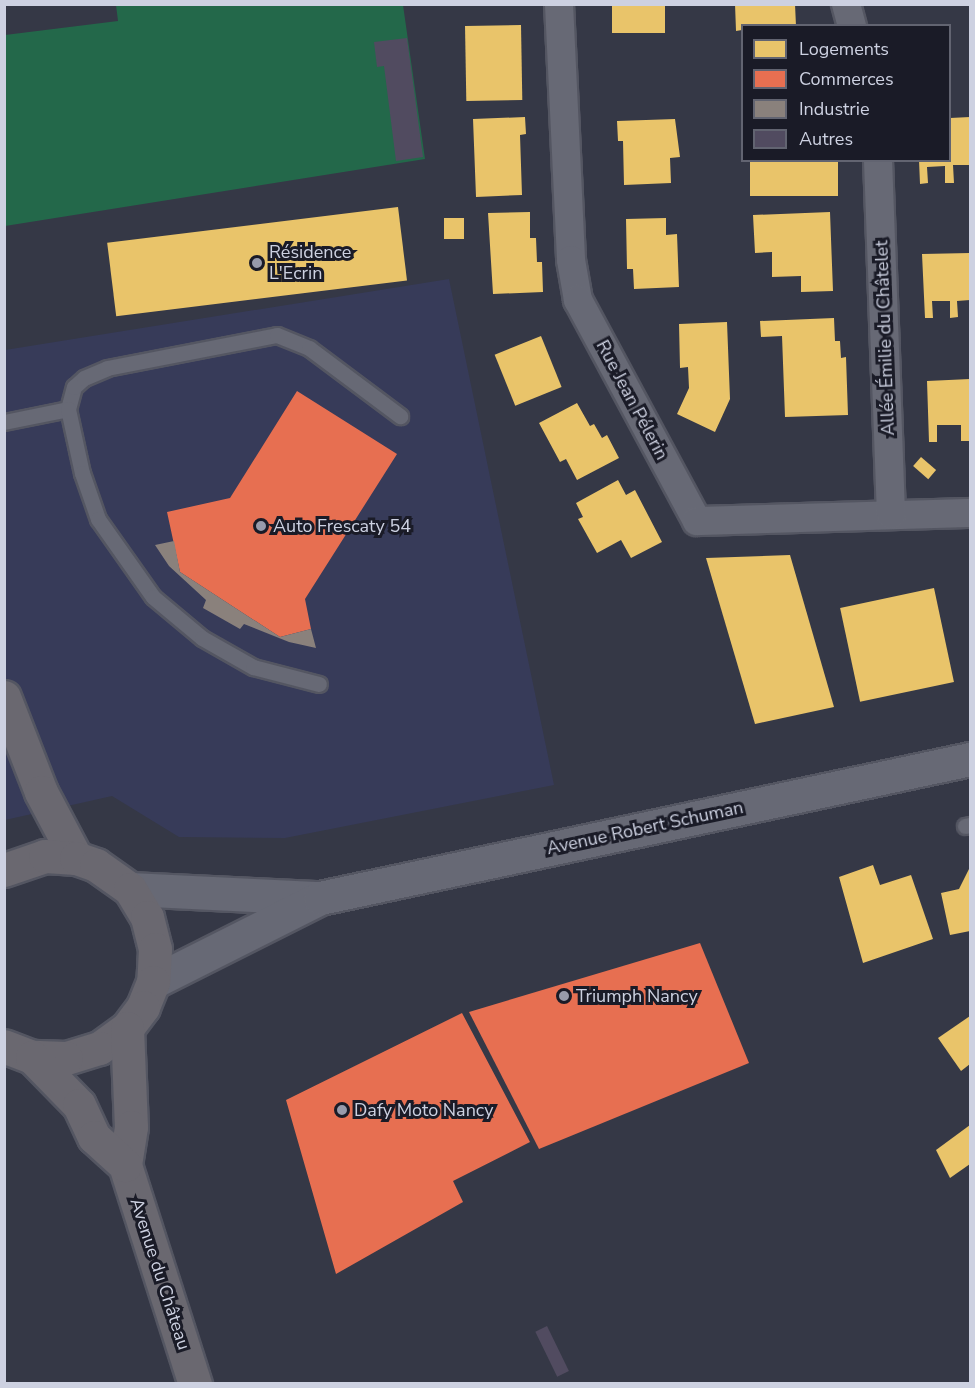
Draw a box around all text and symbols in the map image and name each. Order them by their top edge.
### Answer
legend [741,24,951,162]
text: Logements [799,37,889,61]
text: Commerces [799,67,894,91]
text: Industrie [799,97,870,121]
text: Autres [799,127,853,151]
street label: Allée Émilie du Châtelet [871,240,899,436]
place label: Résidence L'Ecrin [269,242,351,284]
marker: Résidence L'Ecrin [250,256,264,270]
street label: Rue Jean Pélerin [591,336,673,464]
place label: Auto Frescaty 54 [273,515,411,537]
marker: Auto Frescaty 54 [254,519,268,533]
street label: Avenue Robert Schuman [545,797,745,859]
place label: Triumph Nancy [576,985,698,1007]
marker: Triumph Nancy [557,989,571,1003]
place label: Dafy Moto Nancy [354,1099,494,1121]
marker: Dafy Moto Nancy [335,1103,349,1117]
street label: Avenue du Château [125,1195,195,1353]

